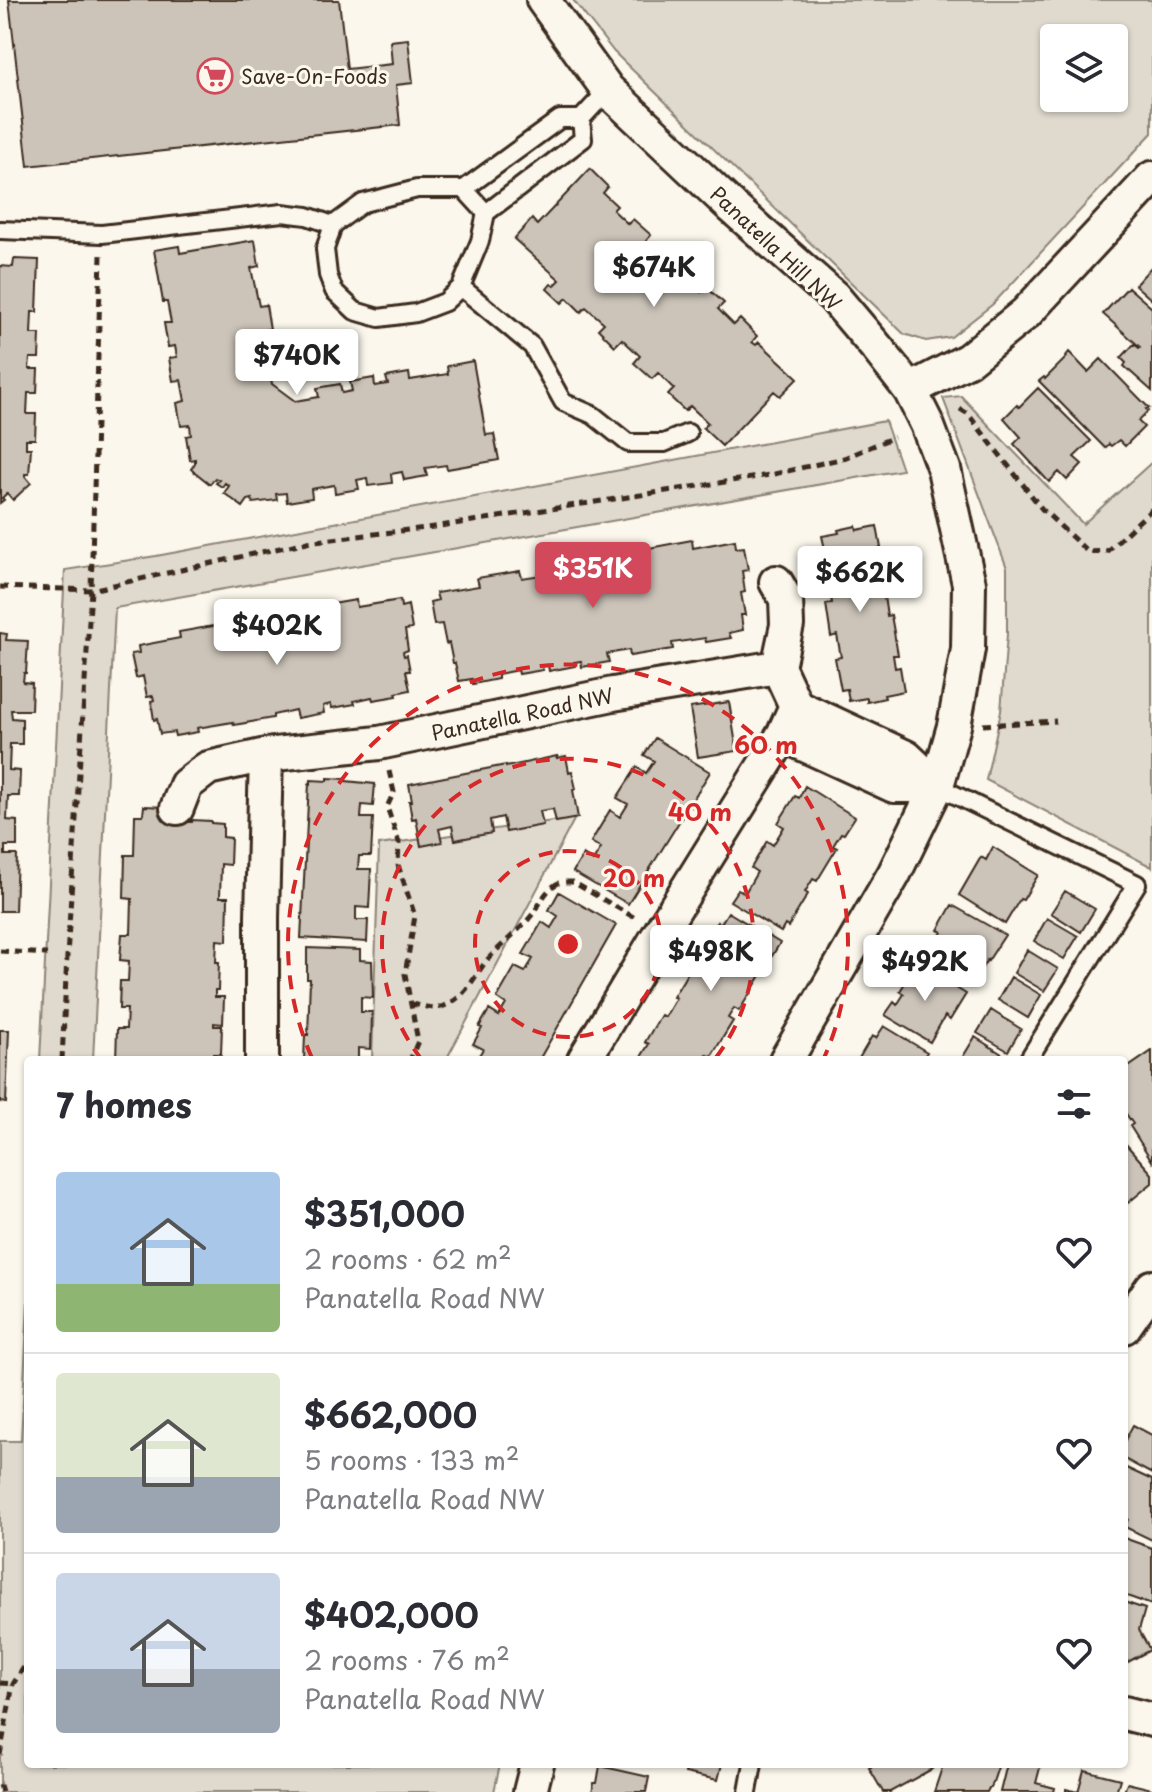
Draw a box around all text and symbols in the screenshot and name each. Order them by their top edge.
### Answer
map controls [1040,24,1128,112]
button: layers [1040,24,1128,112]
supermarket icon: Save-On-Foods [196,57,234,95]
place label: Save-On-Foods [241,61,387,91]
street label: Panatella Hill NW [704,179,849,317]
pin: $674K [598,241,710,309]
text: $674K [612,247,696,286]
pin: $740K [241,329,353,397]
text: $740K [253,335,341,374]
pin: $351K [537,542,649,610]
pin: $662K [804,546,916,614]
text: $351K [553,548,633,587]
text: $662K [815,552,905,591]
pin: $402K [221,599,333,667]
text: $402K [232,605,322,644]
street label: Panatella Road NW [428,680,616,748]
text: 60 m [734,726,798,762]
text: 40 m [668,793,732,829]
text: 20 m [603,859,665,895]
pin: $498K [655,925,767,993]
centre of rings [554,930,582,958]
text: $498K [668,931,754,970]
pin: $492K [869,935,981,1003]
text: $492K [881,941,969,980]
text: 7 homes [56,1078,192,1130]
icon: filters [1052,1082,1096,1126]
text: $351,000 [304,1187,465,1239]
icon: home [120,1204,216,1300]
icon: heart [1052,1230,1096,1274]
text: 2 rooms · 62 m² [304,1239,512,1278]
text: Panatella Road NW [304,1278,545,1317]
text: $662,000 [304,1388,477,1440]
icon: home [120,1405,216,1501]
icon: heart [1052,1431,1096,1475]
text: 5 rooms · 133 m² [304,1440,519,1479]
text: Panatella Road NW [304,1479,545,1518]
text: $402,000 [304,1588,479,1640]
icon: home [120,1605,216,1701]
icon: heart [1052,1631,1096,1675]
text: 2 rooms · 76 m² [304,1640,510,1679]
text: Panatella Road NW [304,1679,545,1718]

